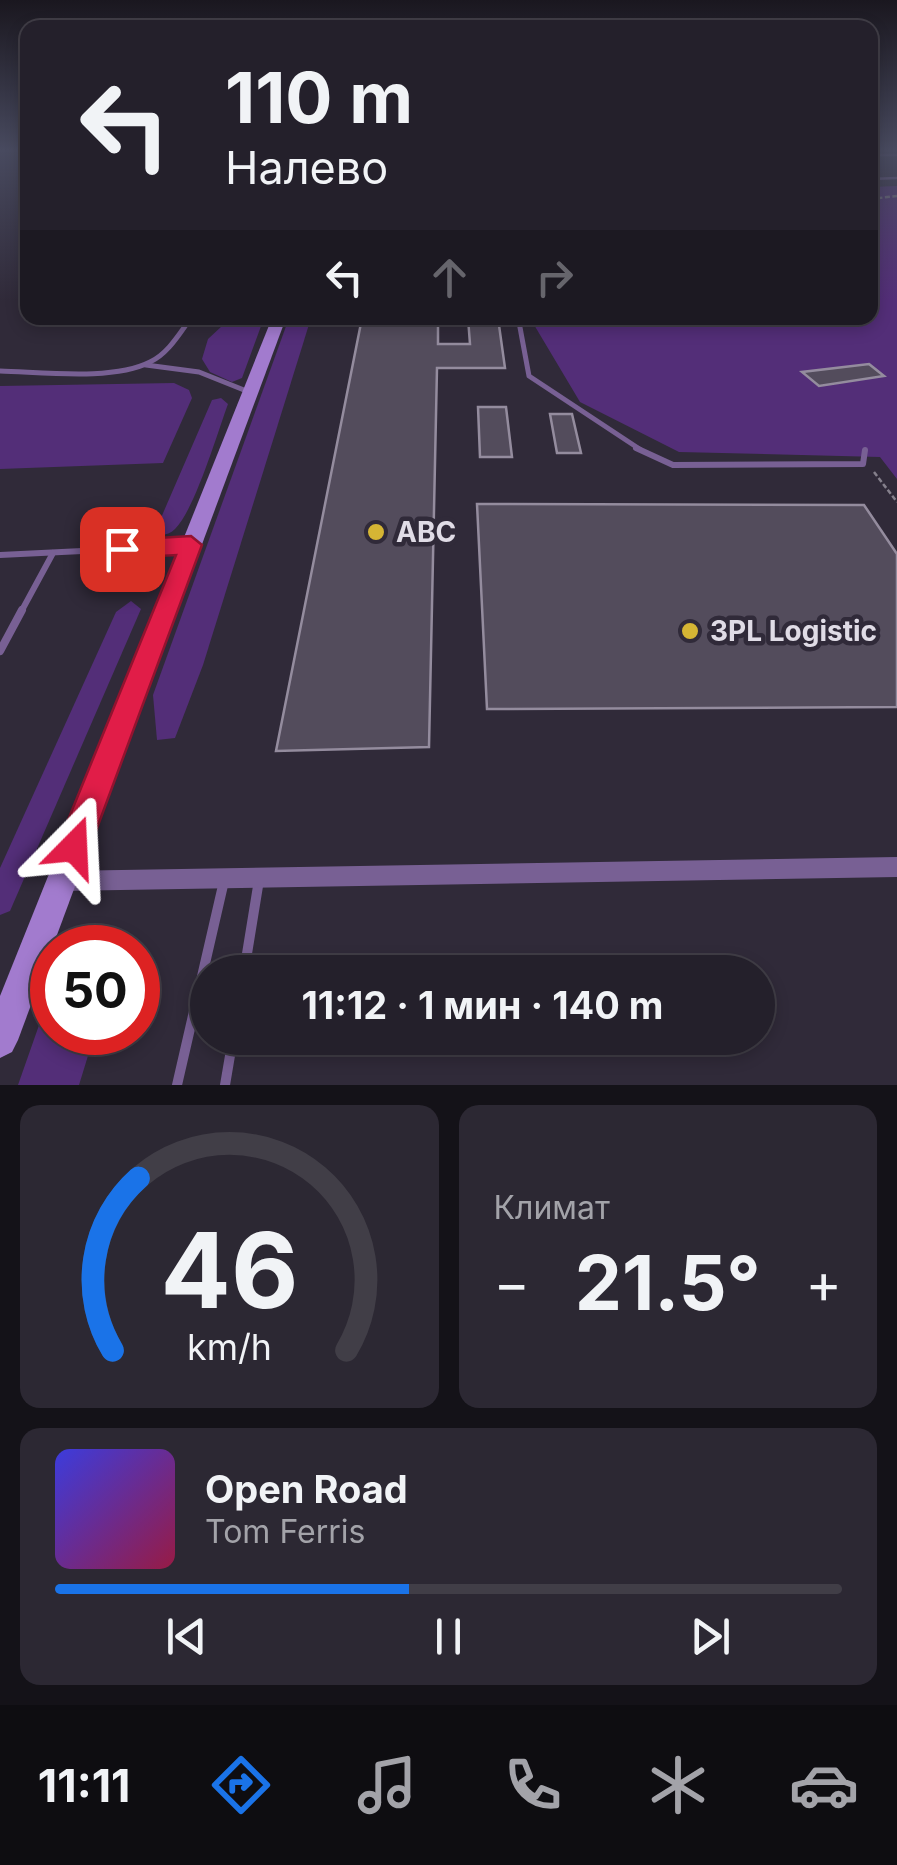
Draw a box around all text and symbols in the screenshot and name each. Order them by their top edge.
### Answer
text: 110 m [225,55,413,140]
icon: left [60,60,190,190]
text: Налево [225,140,388,195]
icon: left [317,250,372,305]
icon: ahead [422,250,477,305]
icon: right [527,250,582,305]
pin [80,507,165,592]
place label: ABC [396,515,456,549]
marker: ABC [365,521,387,543]
icon: arrive [95,522,150,577]
place label: 3PL Logistic [710,614,877,648]
marker: 3PL Logistic [679,620,701,642]
position arrow [22,795,126,899]
speed limit sign: 50 [30,925,160,1055]
text: 11:12 · 1 мин · 140 m [301,982,664,1028]
text: Климат [494,1188,610,1227]
text: 46 [160,1207,298,1333]
text: 21.5° [575,1237,761,1328]
text: − [494,1250,530,1316]
text: + [806,1250,842,1316]
text: km/h [187,1325,272,1369]
text: Open Road [205,1466,408,1512]
text: Tom Ferris [205,1512,365,1551]
icon: previous [159,1609,214,1664]
icon: pause [421,1609,476,1664]
icon: next [683,1609,738,1664]
icon: directions [206,1750,276,1820]
icon: music [352,1750,422,1820]
icon: phone [498,1750,568,1820]
icon: climate [643,1750,713,1820]
icon: car [789,1750,859,1820]
text: 11:11 [38,1758,131,1813]

